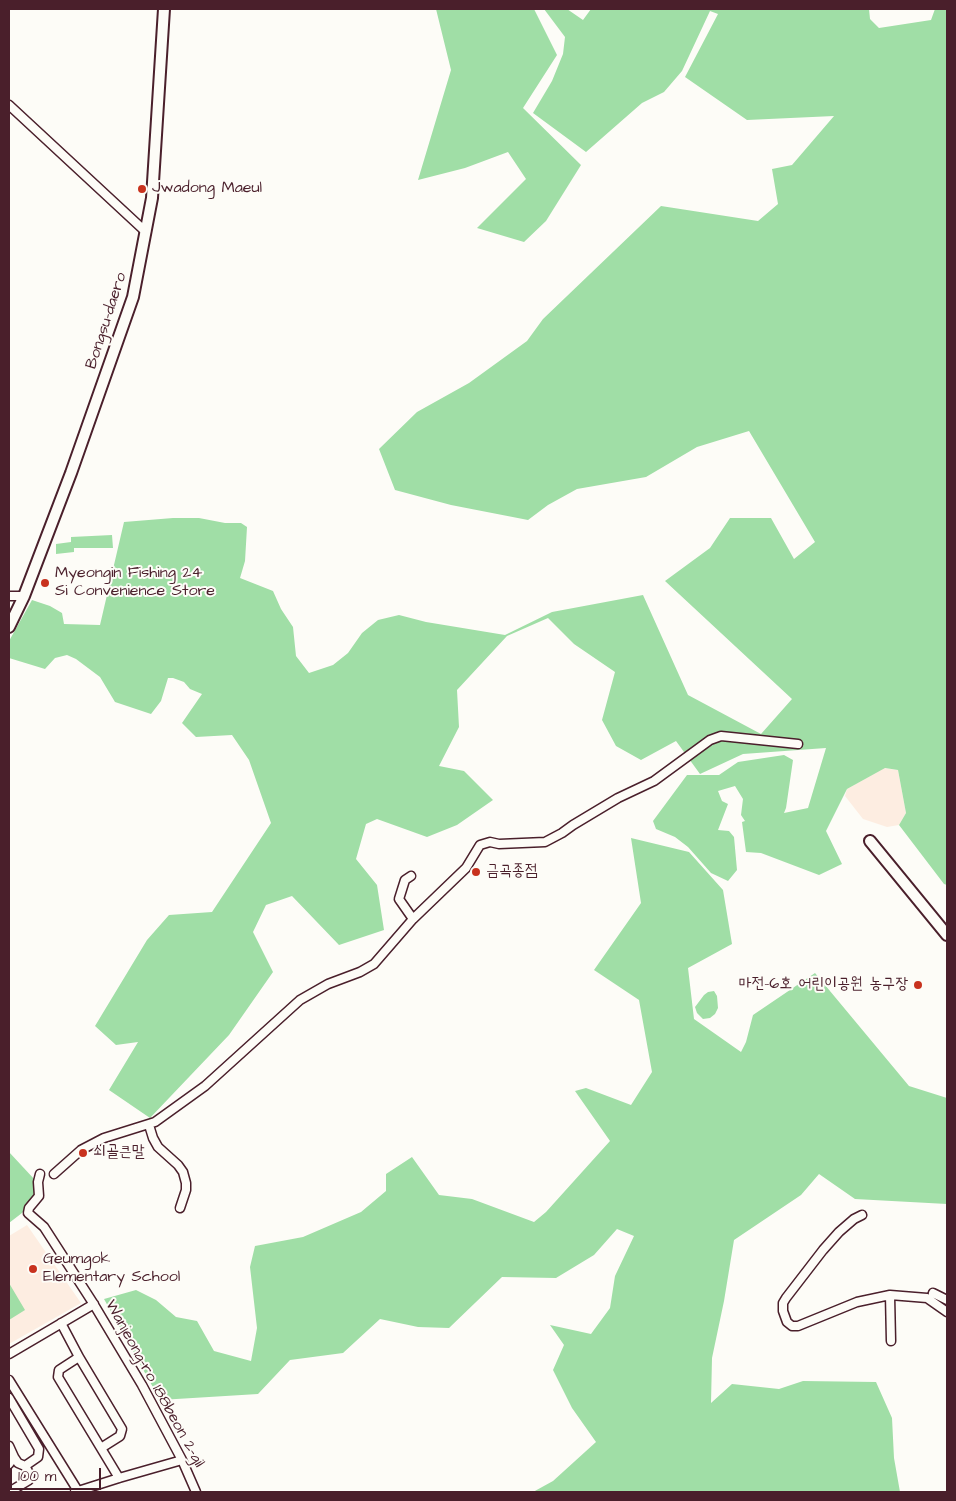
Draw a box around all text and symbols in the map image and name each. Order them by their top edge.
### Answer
place label: Jwadong Maeul [152,179,262,199]
marker: Jwadong Maeul [136,183,148,195]
street label: Bongsu-daero [82,270,132,372]
place label: Myeongin Fishing 24 Si Convenience Store [55,564,215,602]
marker: Myeongin Fishing 24 Si Convenience Store [39,577,51,589]
place label: 금곡종점 [486,862,538,882]
marker: 금곡종점 [470,866,482,878]
place label: 마전-6호 어린이공원 농구장 [739,975,908,995]
marker: 마전-6호 어린이공원 농구장 [912,979,924,991]
place label: 쇠골큰말 [93,1143,144,1163]
marker: 쇠골큰말 [77,1147,89,1159]
place label: Geumgok Elementary School [43,1250,180,1288]
marker: Geumgok Elementary School [27,1263,39,1275]
street label: Wanjeong-ro 188beon 2-gil [100,1297,208,1471]
scale bar [12,1458,104,1490]
text: 100 m [18,1466,57,1487]

